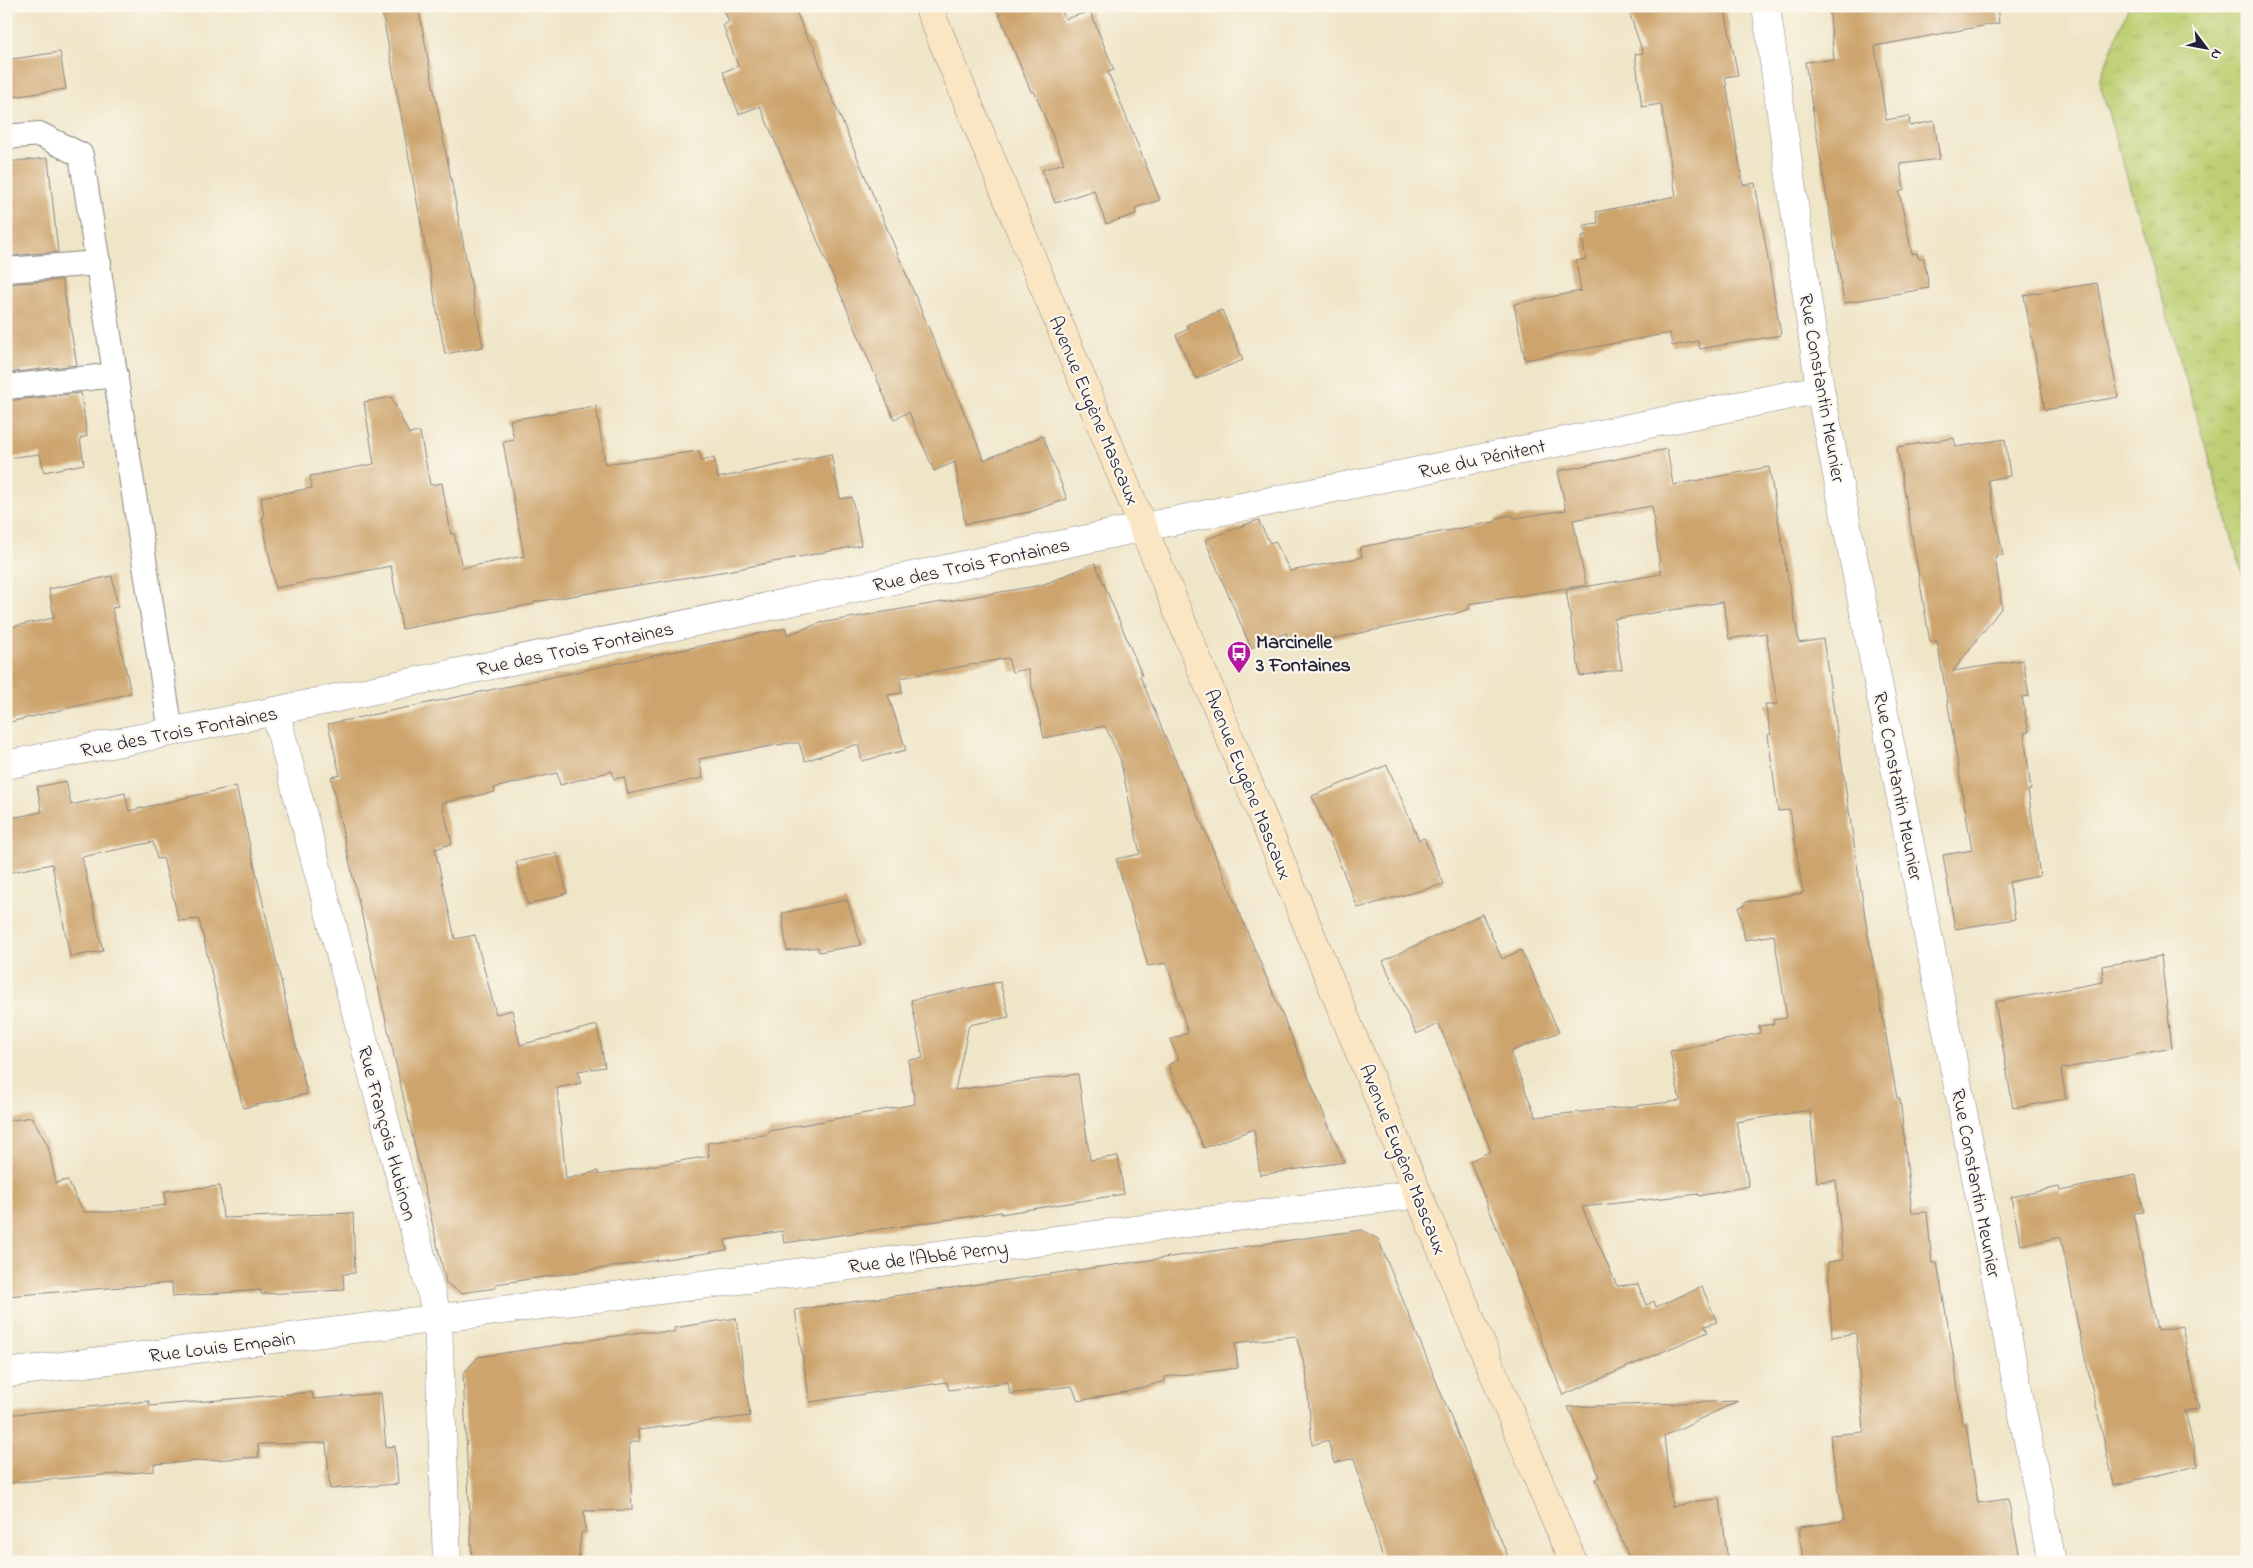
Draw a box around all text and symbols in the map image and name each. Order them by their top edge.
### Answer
north arrow [2180,22,2230,72]
text: N [2204,45,2227,64]
street label: Rue Constantin Meunier [1790,292,1852,486]
street label: Avenue Eugène Mascaux [1039,312,1146,511]
street label: Rue du Pénitent [1416,433,1549,488]
street label: Rue des Trois Fontaines [871,531,1072,601]
street label: Rue des Trois Fontaines [475,615,676,685]
place label: Marcinelle 3 Fontaines [1255,629,1351,681]
bus stop icon: Marcinelle 3 Fontaines [1226,640,1252,674]
street label: Avenue Eugène Mascaux [1194,685,1298,885]
street label: Rue Constantin Meunier [1864,690,1929,884]
street label: Rue des Trois Fontaines [78,700,280,767]
street label: Rue François Hubinon [348,1043,423,1224]
street label: Avenue Eugène Mascaux [1349,1060,1453,1260]
street label: Rue Constantin Meunier [1942,1087,2007,1281]
street label: Rue de l’Abbé Perny [847,1234,1010,1283]
street label: Rue Louis Empain [148,1325,297,1372]

